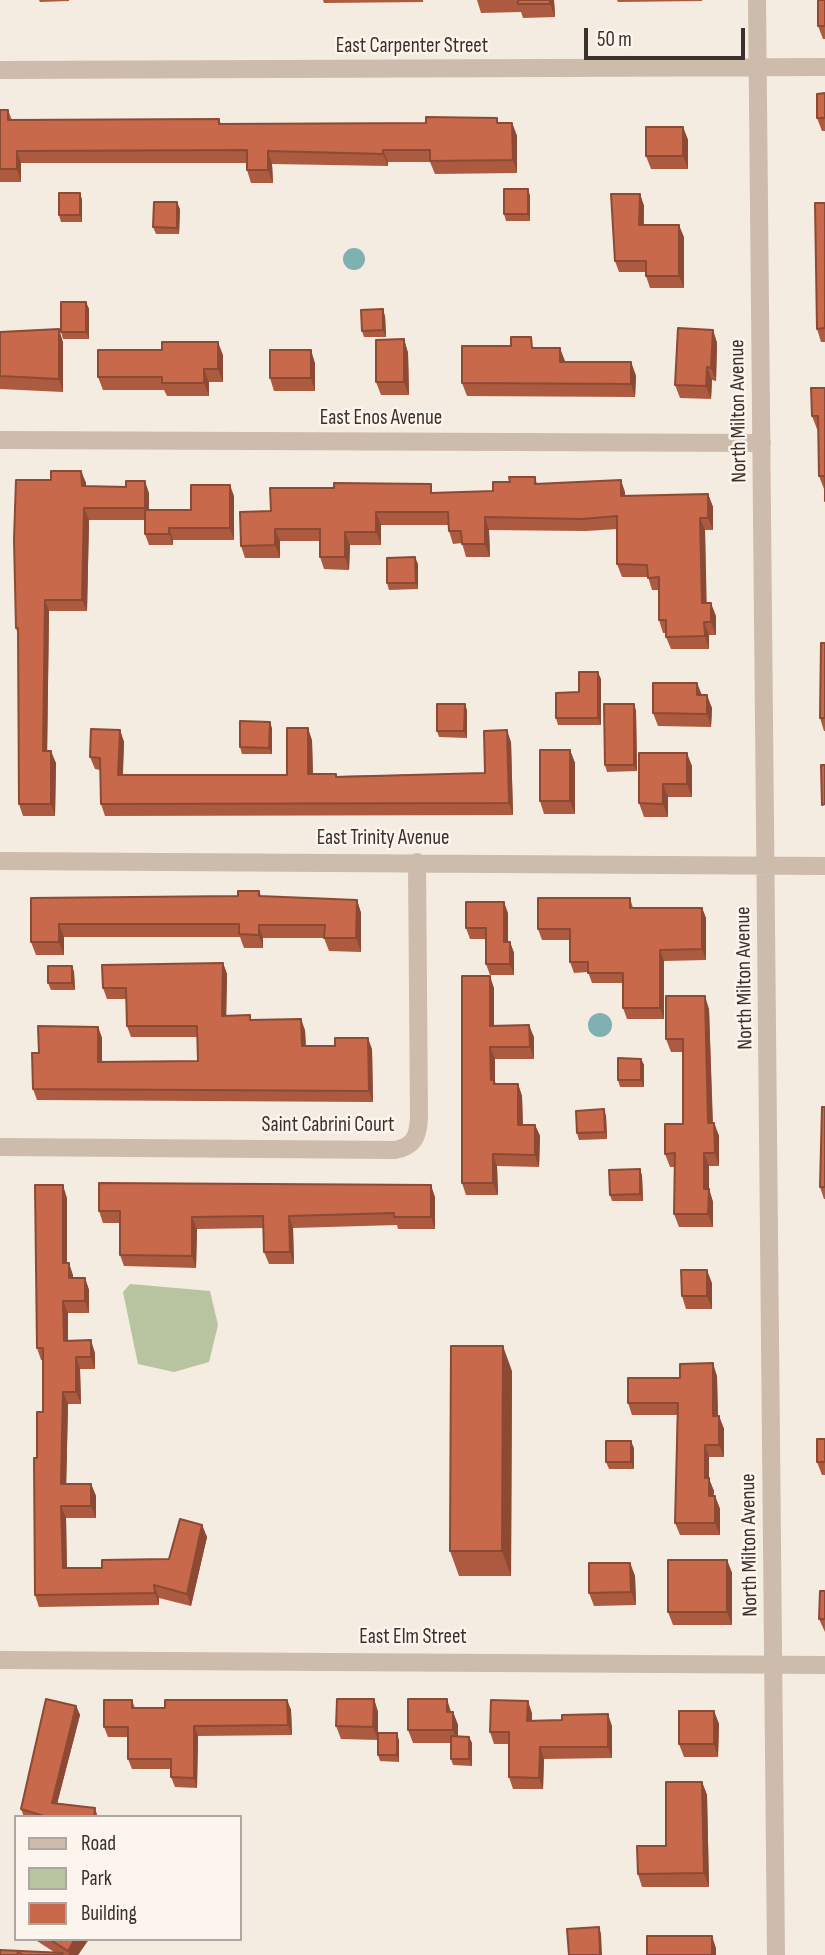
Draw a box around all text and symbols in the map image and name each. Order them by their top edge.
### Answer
scale bar [587,14,748,58]
text: 50 m [597,27,632,52]
street label: East Carpenter Street [336,34,488,60]
street label: North Milton Avenue [725,339,753,483]
street label: East Enos Avenue [320,406,442,432]
street label: East Trinity Avenue [317,826,449,852]
street label: North Milton Avenue [731,906,759,1050]
street label: Saint Cabrini Court [262,1113,394,1139]
street label: North Milton Avenue [736,1473,764,1617]
street label: East Elm Street [359,1625,467,1651]
legend [14,1815,242,1941]
text: Road [81,1831,116,1856]
text: Park [81,1866,112,1891]
text: Building [81,1901,137,1926]

